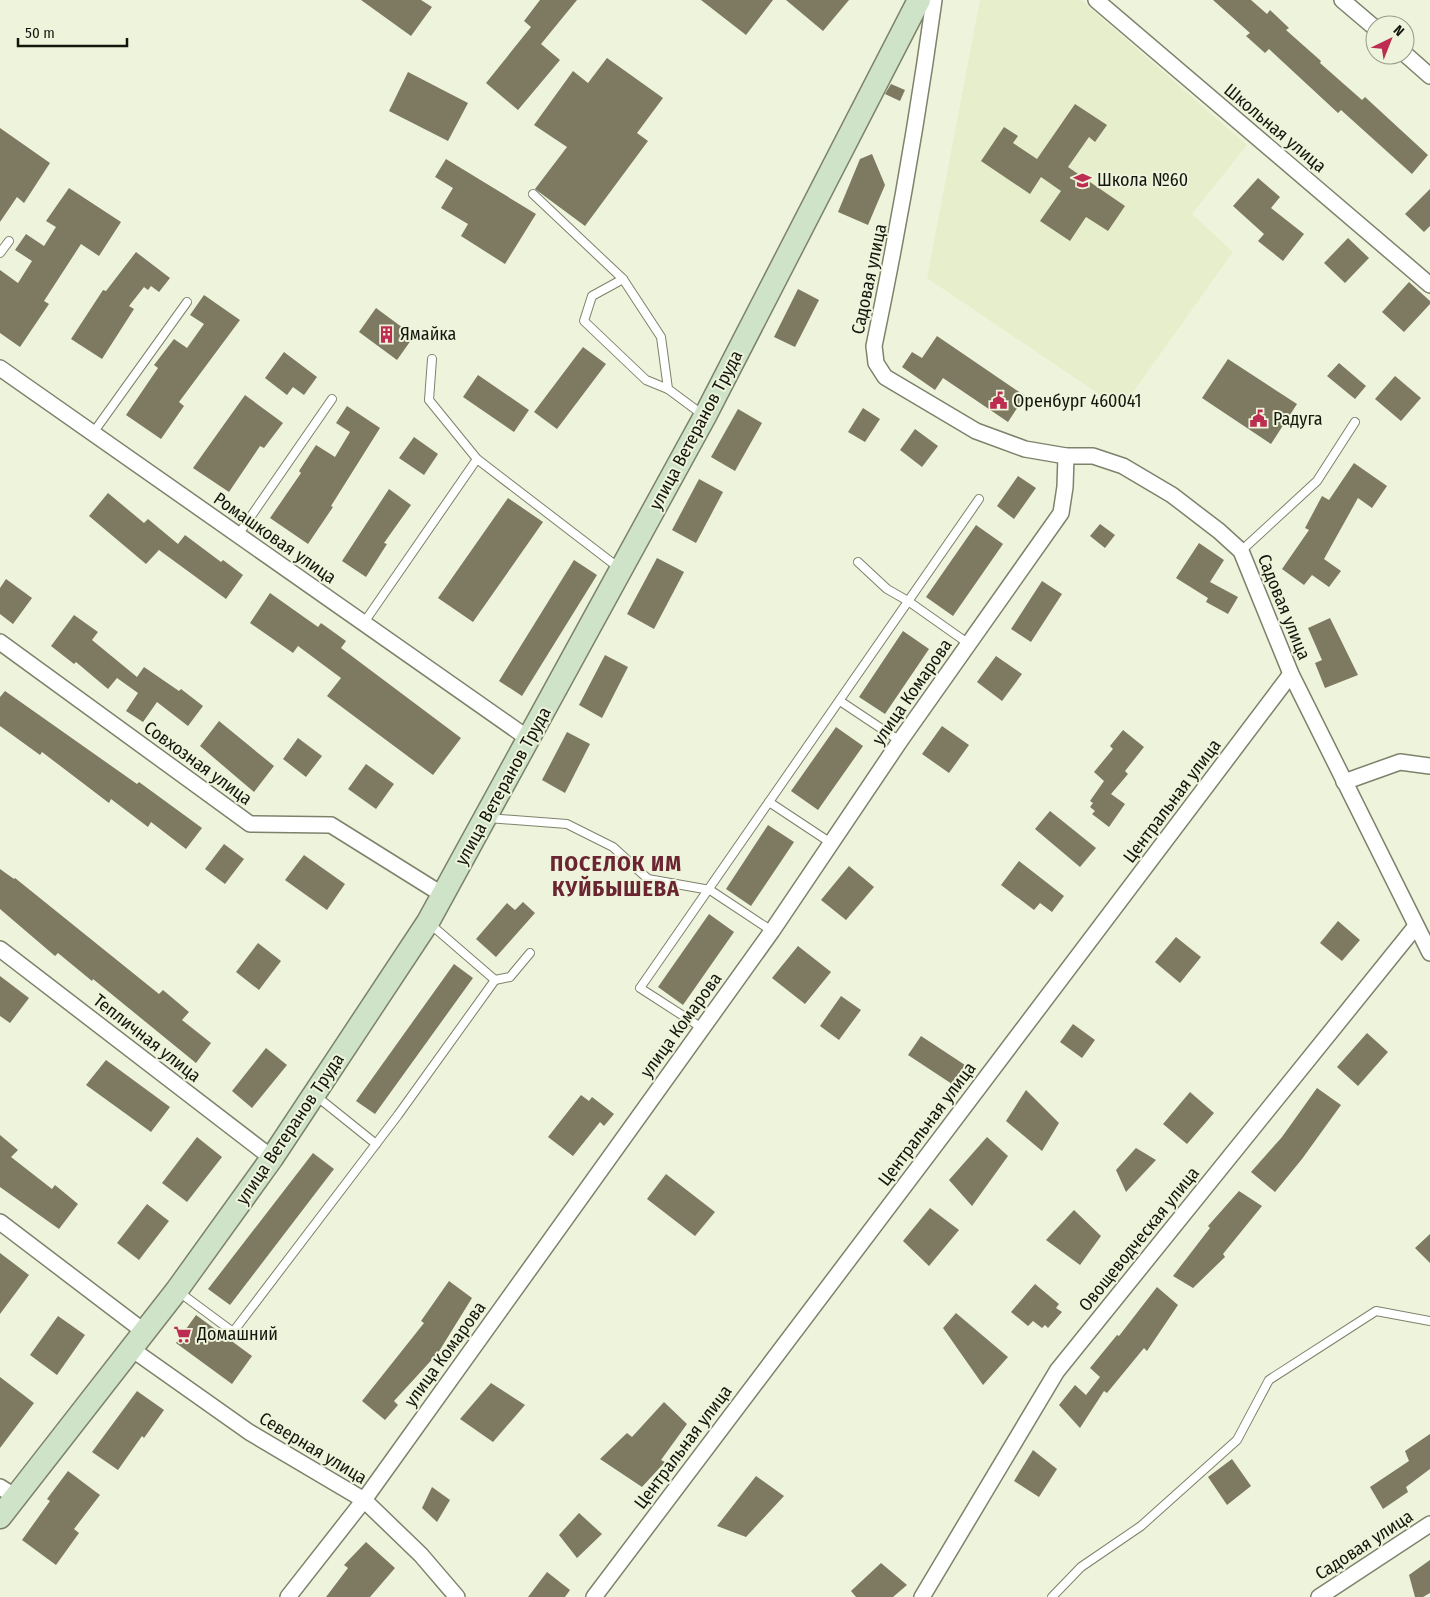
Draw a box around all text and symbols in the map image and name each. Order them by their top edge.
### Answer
scale bar [18,15,126,47]
north arrow [1365,15,1415,65]
text: N [1390,22,1407,40]
text: 50 m [25,24,55,42]
street label: Школьная улица [1219,79,1331,177]
place label: Школа №60 [1097,169,1188,191]
school or university icon: Школа №60 [1073,170,1093,190]
street label: Садовая улица [847,222,891,336]
place label: Ямайка [400,323,456,345]
building icon: Ямайка [376,324,396,344]
street label: улица Ветеранов Труда [645,346,747,514]
place label: Оренбург 460041 [1013,390,1142,412]
public building icon: Оренбург 460041 [989,391,1009,411]
place label: Радуга [1273,408,1323,430]
public building icon: Радуга [1249,409,1269,429]
street label: Ромашковая улица [209,487,341,589]
street label: Садовая улица [1253,551,1315,663]
street label: улица Комарова [867,634,957,749]
street label: улица Ветеранов Труда [450,703,556,869]
street label: Совхозная улица [140,716,257,810]
street label: Центральная улица [1118,735,1226,867]
district label: ПОСЕЛОК ИМ КУЙБЫШЕВА [550,850,682,902]
street label: улица Комарова [635,968,727,1082]
street label: Тепличная улица [89,989,205,1087]
street label: улица Ветеранов Труда [231,1049,349,1209]
street label: Центральная улица [873,1058,981,1190]
street label: Овощеводческая улица [1074,1162,1204,1316]
street label: улица Комарова [399,1297,491,1411]
place label: Домашний [196,1323,278,1345]
supermarket icon: Домашний [173,1324,193,1344]
street label: Центральная улица [629,1381,737,1513]
street label: Северная улица [255,1407,371,1489]
street label: Садовая улица [1311,1505,1417,1585]

